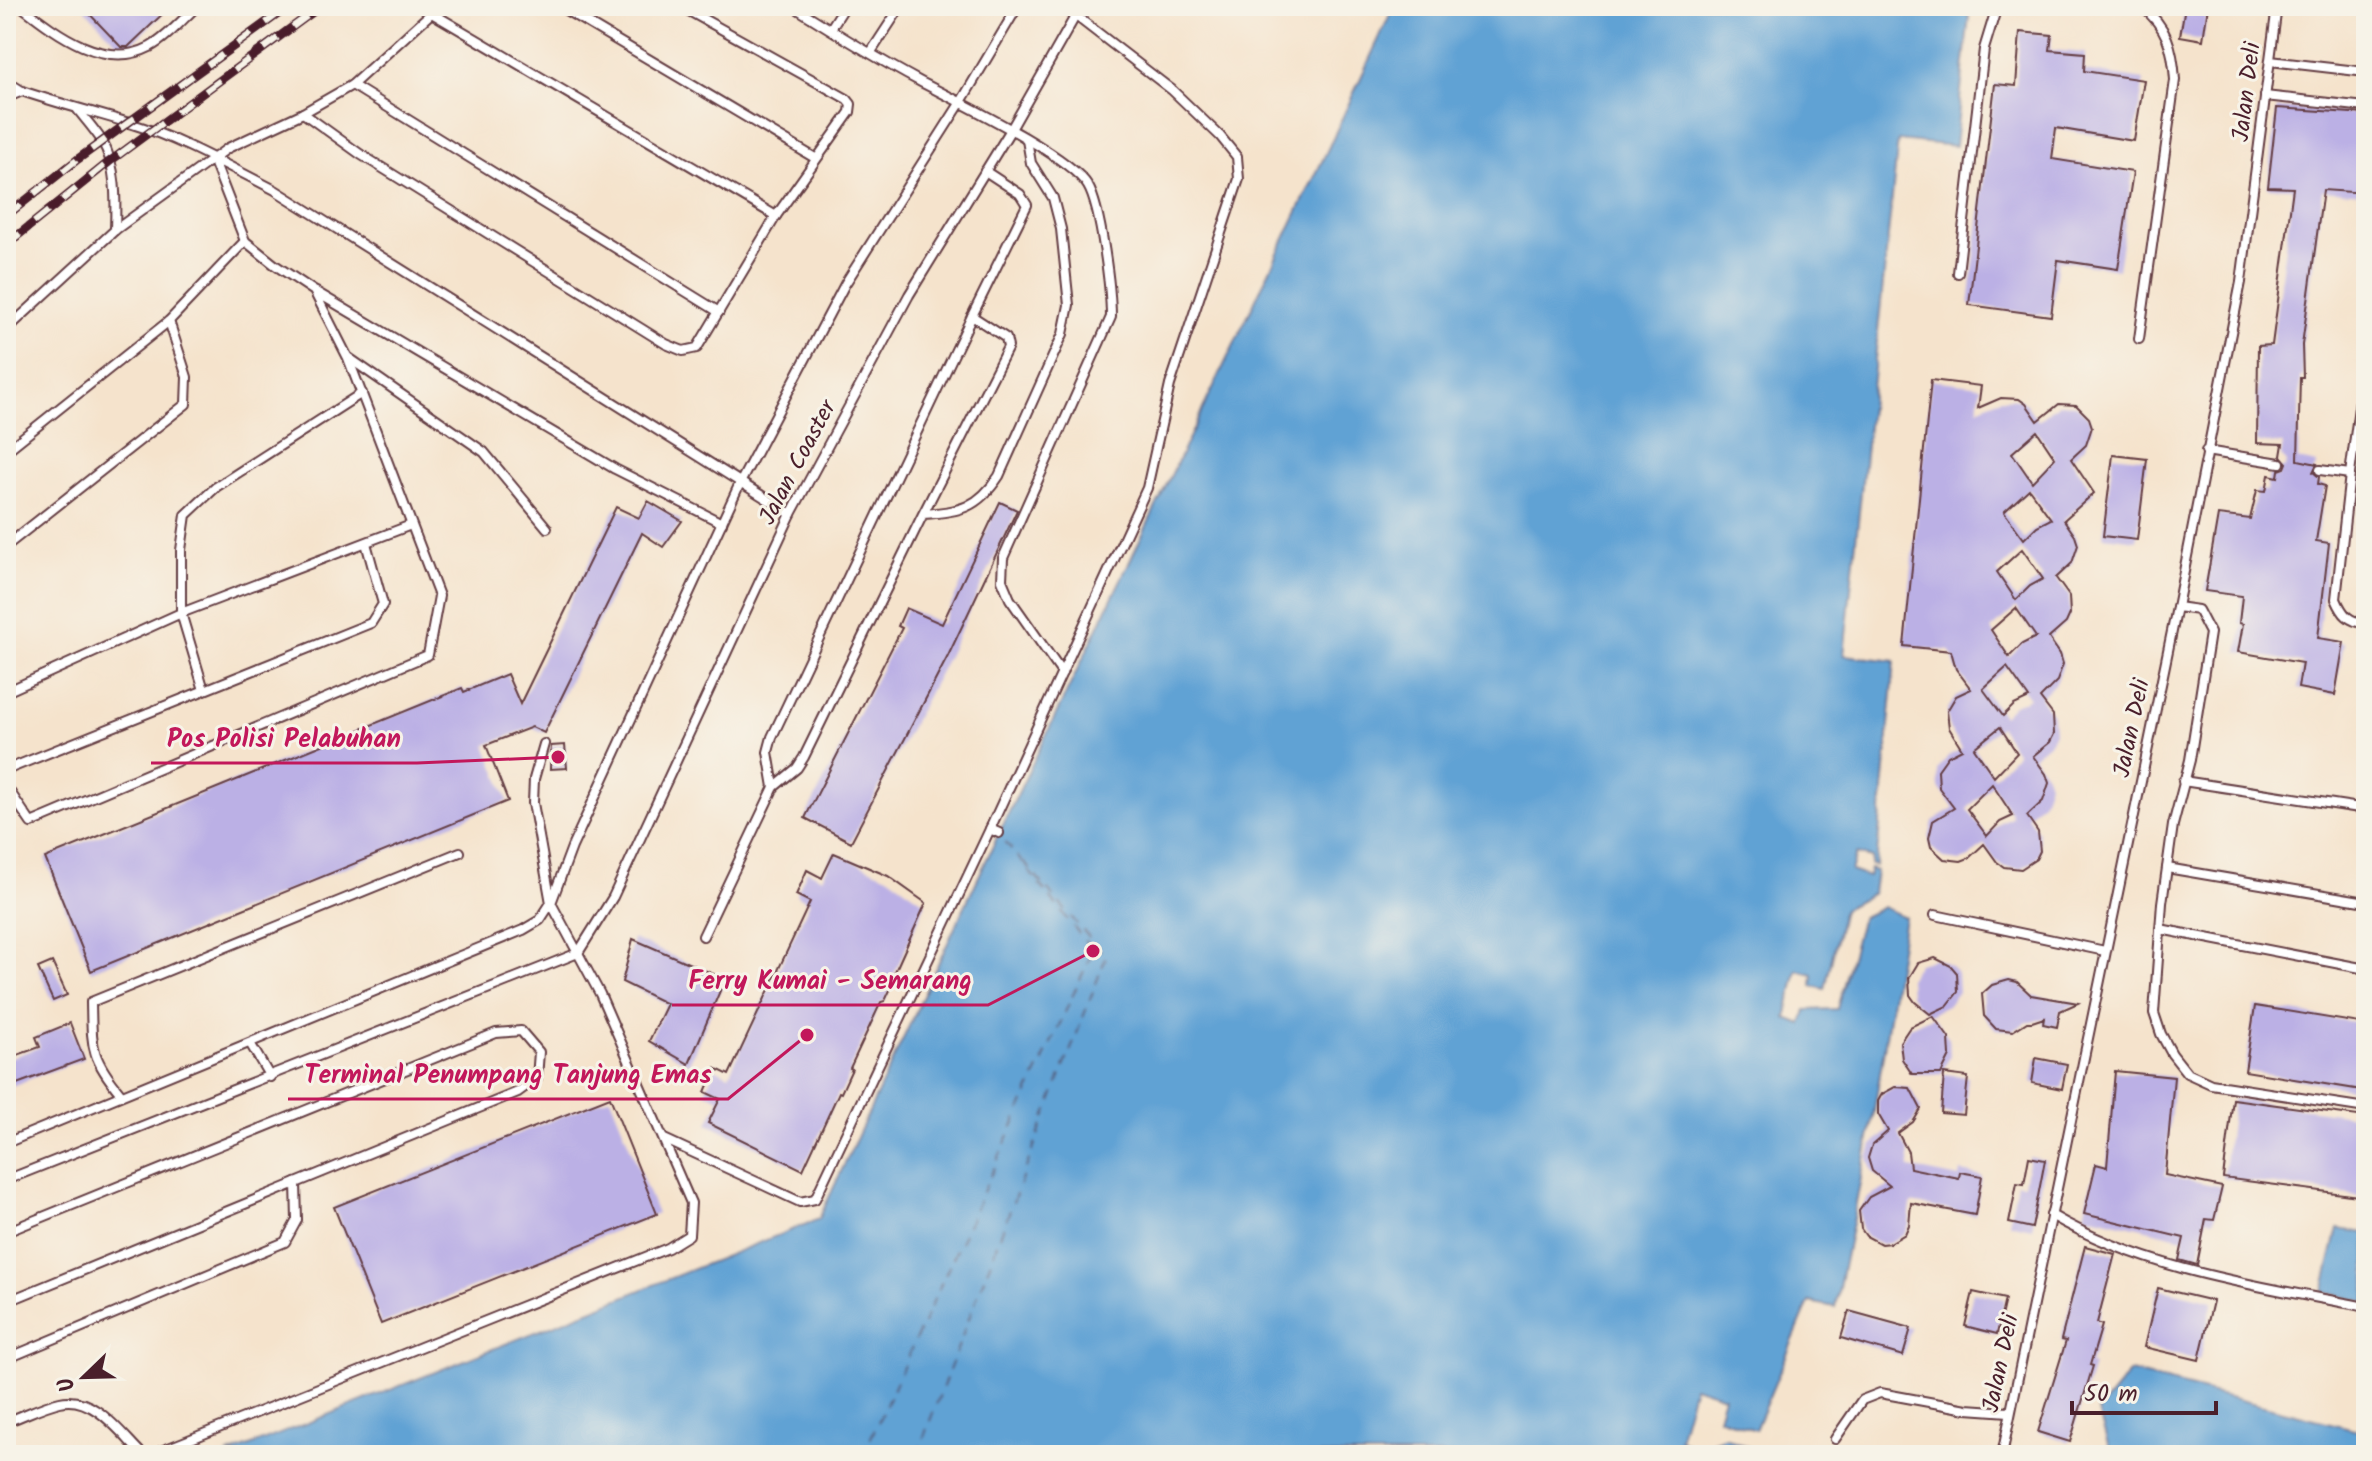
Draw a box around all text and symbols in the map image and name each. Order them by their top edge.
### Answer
street label: Jalan Deli [2222,39,2273,144]
street label: Jalan Coaster [749,391,849,532]
street label: Jalan Deli [2103,674,2162,781]
callout: Pos Polisi Pelabuhan [151,713,417,763]
text: Pos Polisi Pelabuhan [167,719,401,761]
callout: Ferry Kumai - Semarang [672,955,988,1005]
text: Ferry Kumai - Semarang [688,961,972,1003]
callout: Terminal Penumpang Tanjung Emas [288,1049,728,1099]
text: Terminal Penumpang Tanjung Emas [304,1055,712,1097]
street label: Jalan Deli [1972,1309,2031,1416]
north arrow [44,1337,124,1417]
scale bar [2072,1365,2216,1415]
text: U [49,1371,87,1397]
text: 50 m [2084,1375,2138,1414]

